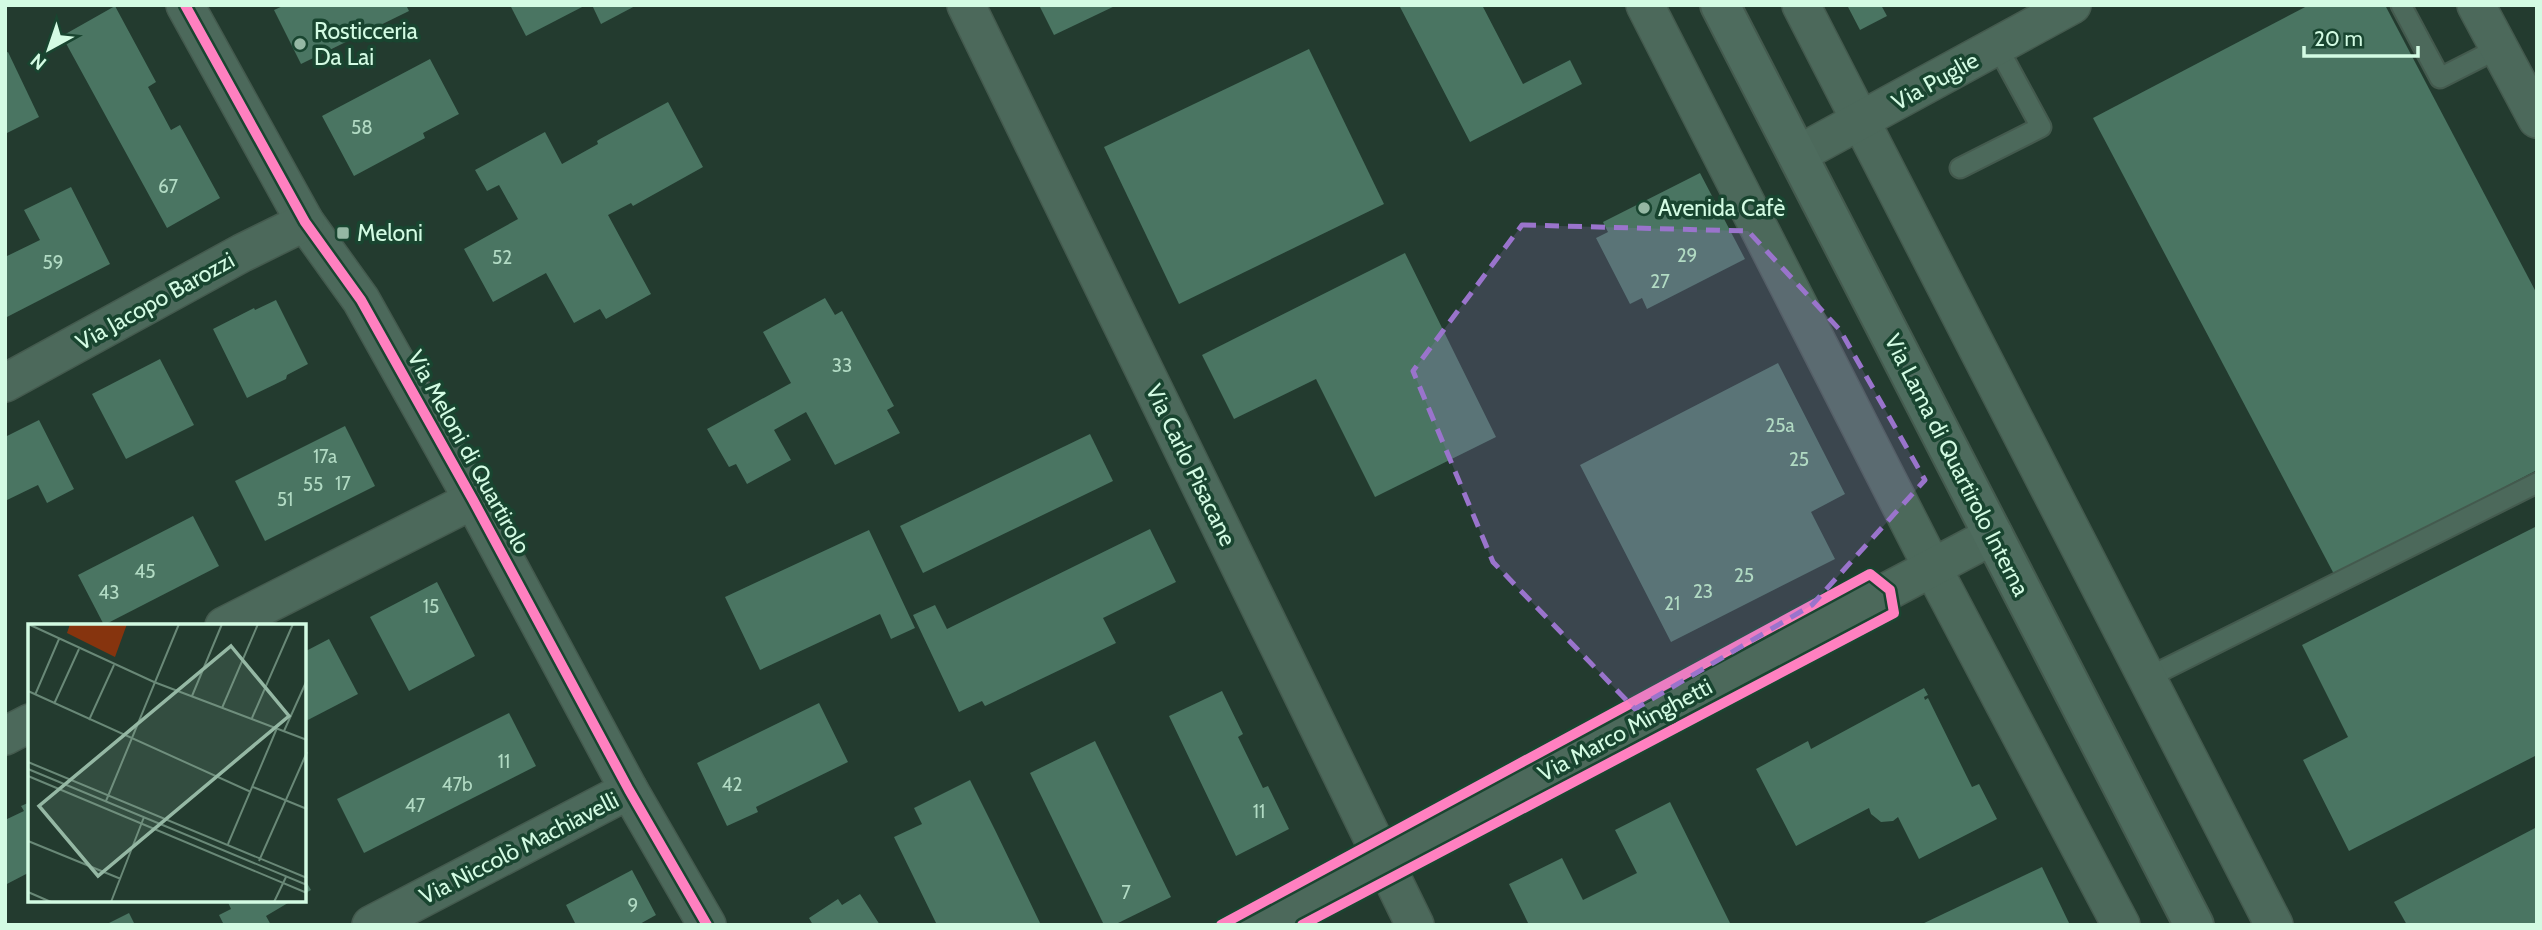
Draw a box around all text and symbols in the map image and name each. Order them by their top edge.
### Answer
north arrow [14,14,84,84]
scale bar [2304,14,2418,58]
place label: Rosticceria Da Lai [314,17,418,71]
text: 20 m [2314,26,2363,51]
marker: Rosticceria Da Lai [292,36,308,52]
street label: Via Puglie [1887,46,1983,116]
text: N [26,49,51,75]
house number: 58 [351,116,373,139]
house number: 67 [158,175,179,198]
place label: Avenida Cafè [1658,194,1785,222]
marker: Avenida Cafè [1636,200,1652,216]
place label: Meloni [357,219,423,247]
marker: Meloni [335,225,351,241]
house number: 29 [1677,244,1697,267]
street label: Via Jacopo Barozzi [71,246,239,356]
house number: 52 [492,246,512,269]
house number: 59 [42,251,64,274]
house number: 27 [1650,270,1670,293]
street label: Via Lama di Quartirolo Interna [1879,329,2035,601]
street label: Via Meloni di Quartirolo [401,345,537,559]
house number: 33 [832,354,852,377]
street label: Via Carlo Pisacane [1140,380,1242,551]
house number: 25a [1765,414,1795,437]
house number: 17a [313,445,337,468]
house number: 25 [1789,448,1809,471]
house number: 17 [335,472,351,495]
house number: 55 [303,473,323,496]
house number: 51 [277,488,293,511]
house number: 45 [134,560,156,583]
house number: 25 [1734,564,1754,587]
house number: 23 [1693,580,1713,603]
house number: 43 [98,581,120,604]
house number: 21 [1664,592,1680,615]
house number: 15 [423,595,439,618]
inset map [28,624,306,902]
street label: Via Marco Minghetti [1533,672,1717,788]
house number: 11 [498,750,510,773]
house number: 47b [441,773,473,796]
house number: 42 [722,773,742,796]
street label: Via Niccolò Machiavelli [415,786,623,910]
house number: 47 [405,794,426,817]
house number: 11 [1253,800,1265,823]
house number: 7 [1121,881,1131,904]
house number: 9 [628,894,638,917]

